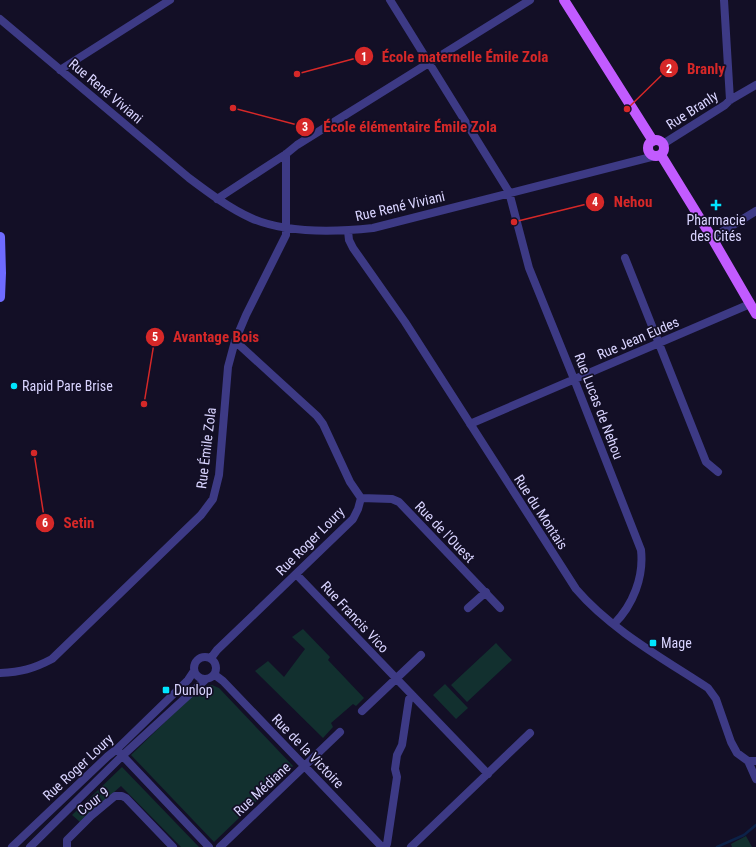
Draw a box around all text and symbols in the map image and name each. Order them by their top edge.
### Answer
callout: École maternelle Émile Zola [354,43,557,70]
text: École maternelle Émile Zola [382,48,548,66]
text: 1 [361,50,367,64]
street label: Rue René Viviani [66,55,146,127]
callout: Branly [659,55,733,82]
text: Branly [687,60,725,78]
text: 2 [666,62,672,76]
street label: Rue Branly [663,87,721,133]
callout: École élémentaire Émile Zola [295,114,505,141]
text: École élémentaire Émile Zola [323,118,497,136]
text: 3 [302,120,308,134]
street label: Rue René Viviani [354,188,446,224]
callout: Nehou [585,188,660,215]
text: Nehou [614,193,652,211]
text: 4 [592,195,598,209]
marker: Pharmacie des Cités [711,200,721,210]
place label: Pharmacie des Cités [687,212,746,244]
street label: Rue Jean Eudes [595,314,681,362]
callout: Avantage Bois [145,323,267,350]
text: Avantage Bois [173,328,259,346]
text: 5 [152,330,158,344]
street label: Rue Lucas de Nehou [571,351,627,461]
place label: Rapid Pare Brise [22,378,113,394]
marker: Rapid Pare Brise [9,381,19,391]
street label: Rue Émile Zola [192,406,219,490]
street label: Rue du Montais [511,472,571,552]
street label: Rue de l'Ouest [412,498,478,566]
street label: Rue Roger Loury [273,503,348,578]
callout: Setin [35,510,102,537]
text: Setin [63,514,95,532]
text: 6 [42,516,48,530]
street label: Rue Francis Vico [318,578,392,656]
place label: Mage [661,635,692,651]
marker: Mage [648,638,658,648]
place label: Dunlop [174,682,213,698]
marker: Dunlop [161,685,171,695]
street label: Rue de la Victoire [269,711,348,792]
street label: Rue Roger Loury [40,730,117,804]
street label: Rue Médiane [230,759,294,819]
street label: Cour 9 [74,784,112,818]

